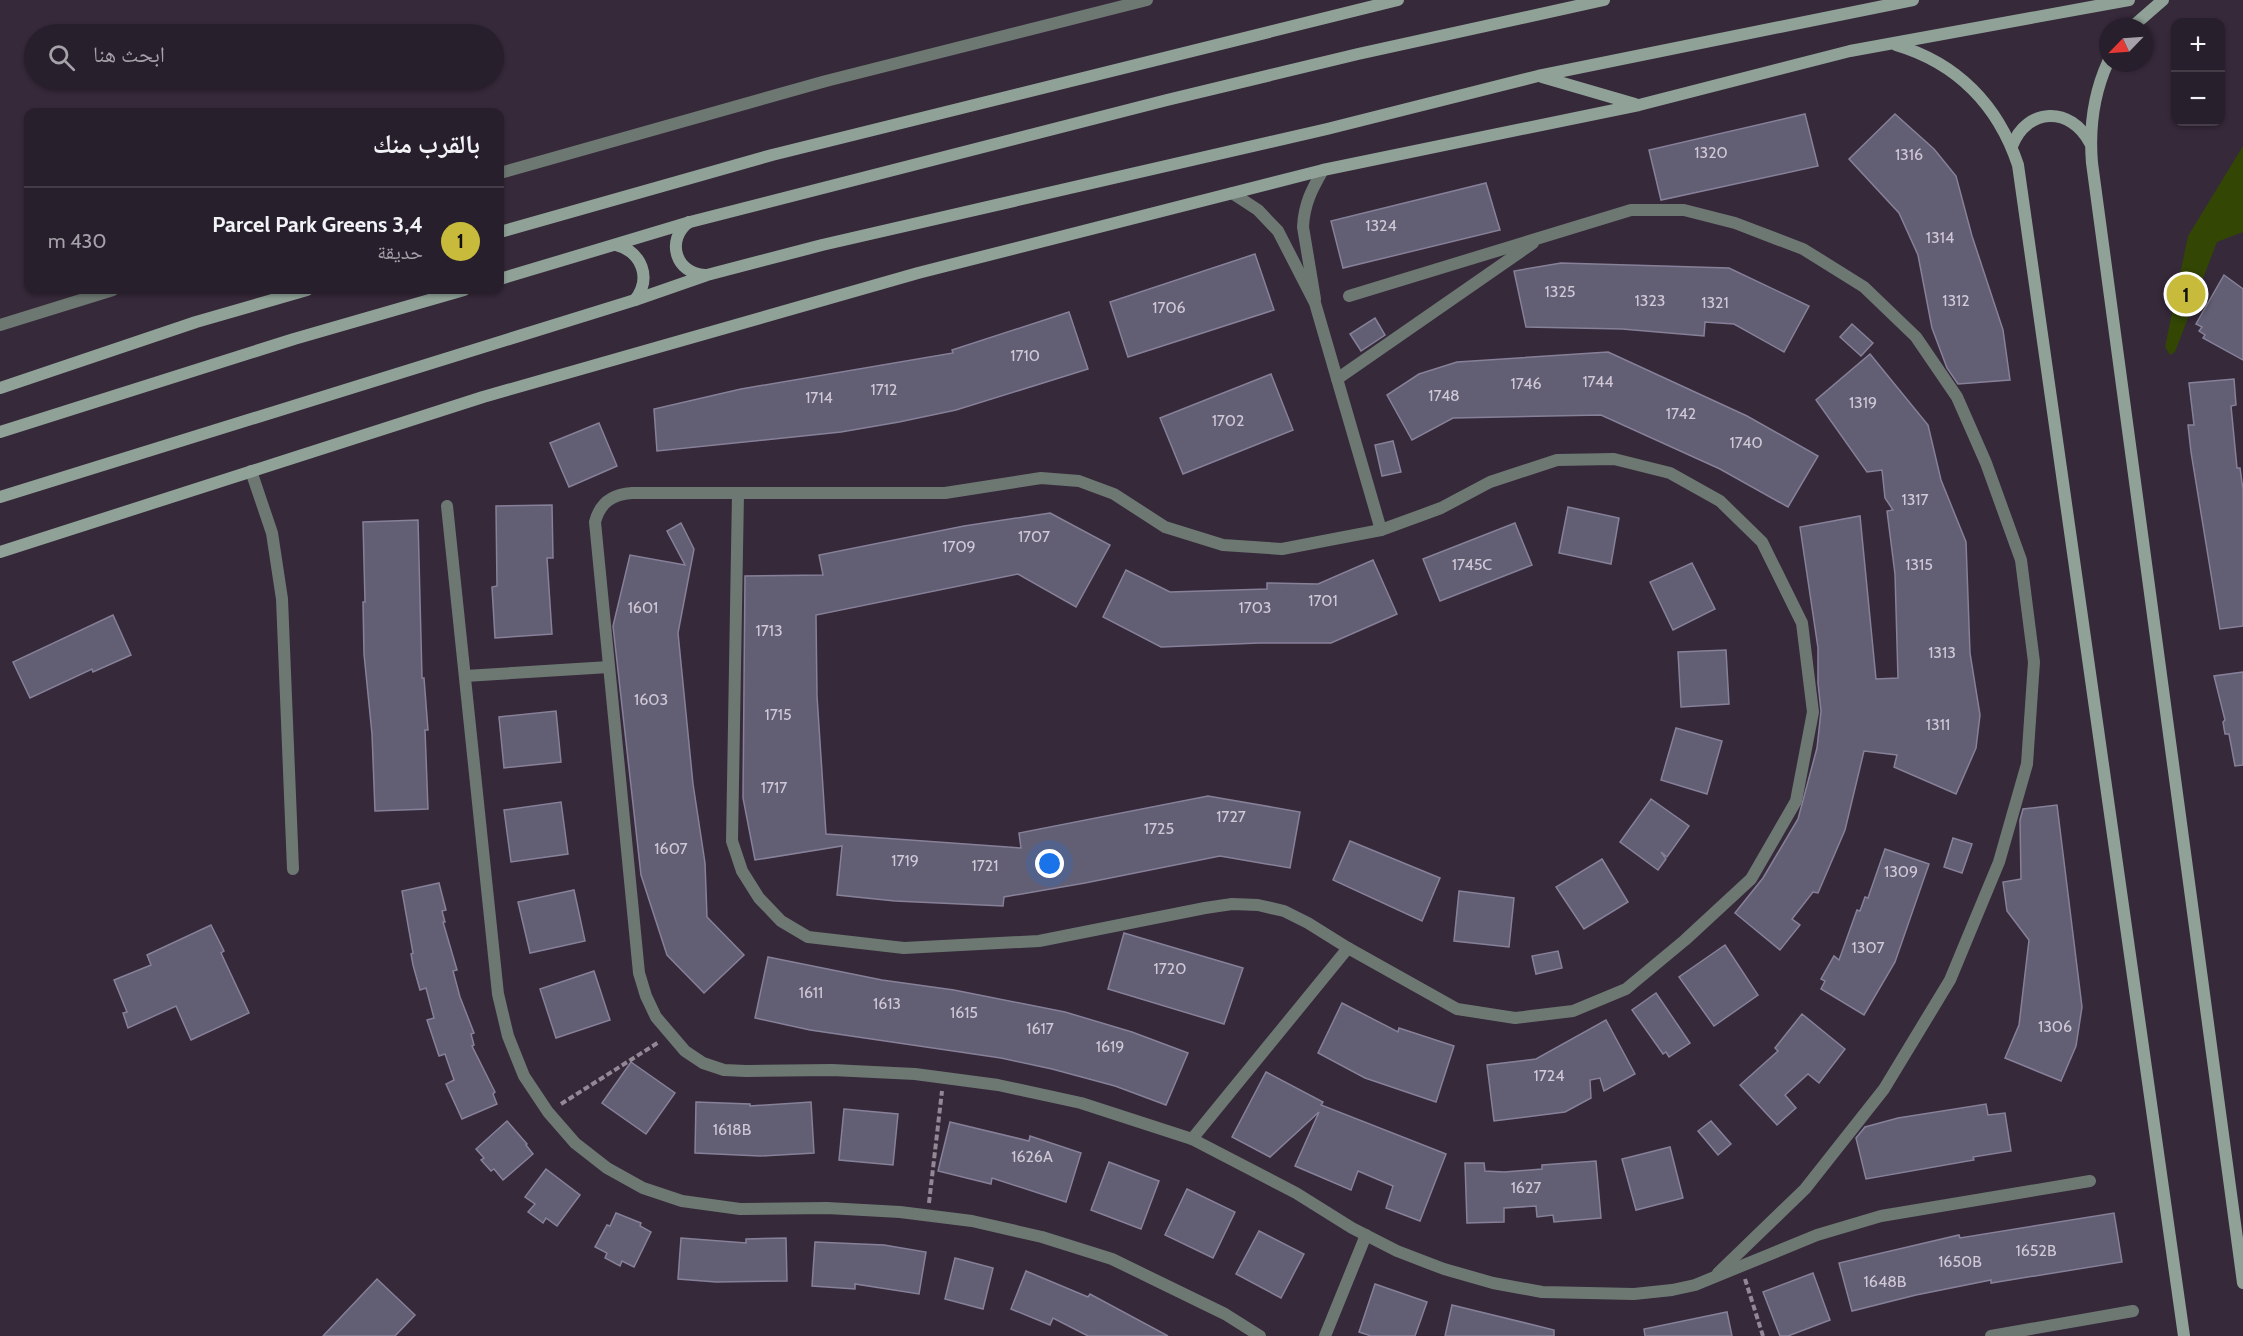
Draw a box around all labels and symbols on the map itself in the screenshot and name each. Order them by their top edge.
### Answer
north arrow [2099,18,2153,72]
house number: 1320 [1694,143,1728,162]
house number: 1316 [1895,145,1923,164]
house number: 1324 [1365,216,1397,235]
house number: 1314 [1926,228,1954,247]
pin: 1 [2166,272,2206,316]
house number: 1325 [1545,282,1575,301]
house number: 1323 [1635,291,1665,310]
house number: 1312 [1942,291,1970,310]
house number: 1321 [1701,293,1729,312]
house number: 1706 [1152,298,1186,317]
house number: 1710 [1010,346,1040,365]
house number: 1744 [1582,372,1614,391]
house number: 1746 [1510,374,1542,393]
house number: 1712 [871,380,897,399]
house number: 1748 [1428,386,1460,405]
house number: 1714 [805,388,833,407]
house number: 1319 [1849,393,1877,412]
house number: 1742 [1666,404,1696,423]
house number: 1702 [1212,411,1244,430]
house number: 1740 [1729,433,1763,452]
house number: 1317 [1901,490,1929,509]
house number: 1707 [1018,527,1050,546]
house number: 1709 [942,537,976,556]
house number: 1745C [1452,555,1492,574]
house number: 1315 [1905,555,1933,574]
house number: 1701 [1308,591,1338,610]
house number: 1601 [628,598,658,617]
house number: 1703 [1239,598,1271,617]
house number: 1713 [755,621,783,640]
house number: 1313 [1928,643,1956,662]
house number: 1603 [634,690,668,709]
house number: 1715 [764,705,792,724]
house number: 1311 [1926,715,1950,734]
house number: 1717 [761,778,787,797]
house number: 1727 [1216,807,1246,826]
house number: 1725 [1144,819,1174,838]
house number: 1607 [654,839,688,858]
your location [1035,849,1064,878]
house number: 1719 [891,851,919,870]
house number: 1721 [972,856,998,875]
house number: 1309 [1884,862,1918,881]
house number: 1307 [1852,938,1884,957]
house number: 1720 [1154,959,1186,978]
house number: 1611 [799,983,823,1002]
house number: 1613 [873,994,901,1013]
house number: 1615 [950,1003,978,1022]
house number: 1306 [2038,1017,2072,1036]
house number: 1617 [1026,1019,1054,1038]
house number: 1619 [1096,1037,1124,1056]
house number: 1724 [1534,1066,1564,1085]
house number: 1618B [713,1120,752,1139]
house number: 1626A [1011,1147,1053,1166]
house number: 1627 [1511,1178,1541,1197]
house number: 1652B [2016,1241,2057,1260]
house number: 1650B [1938,1252,1982,1271]
house number: 1648B [1864,1272,1907,1291]

